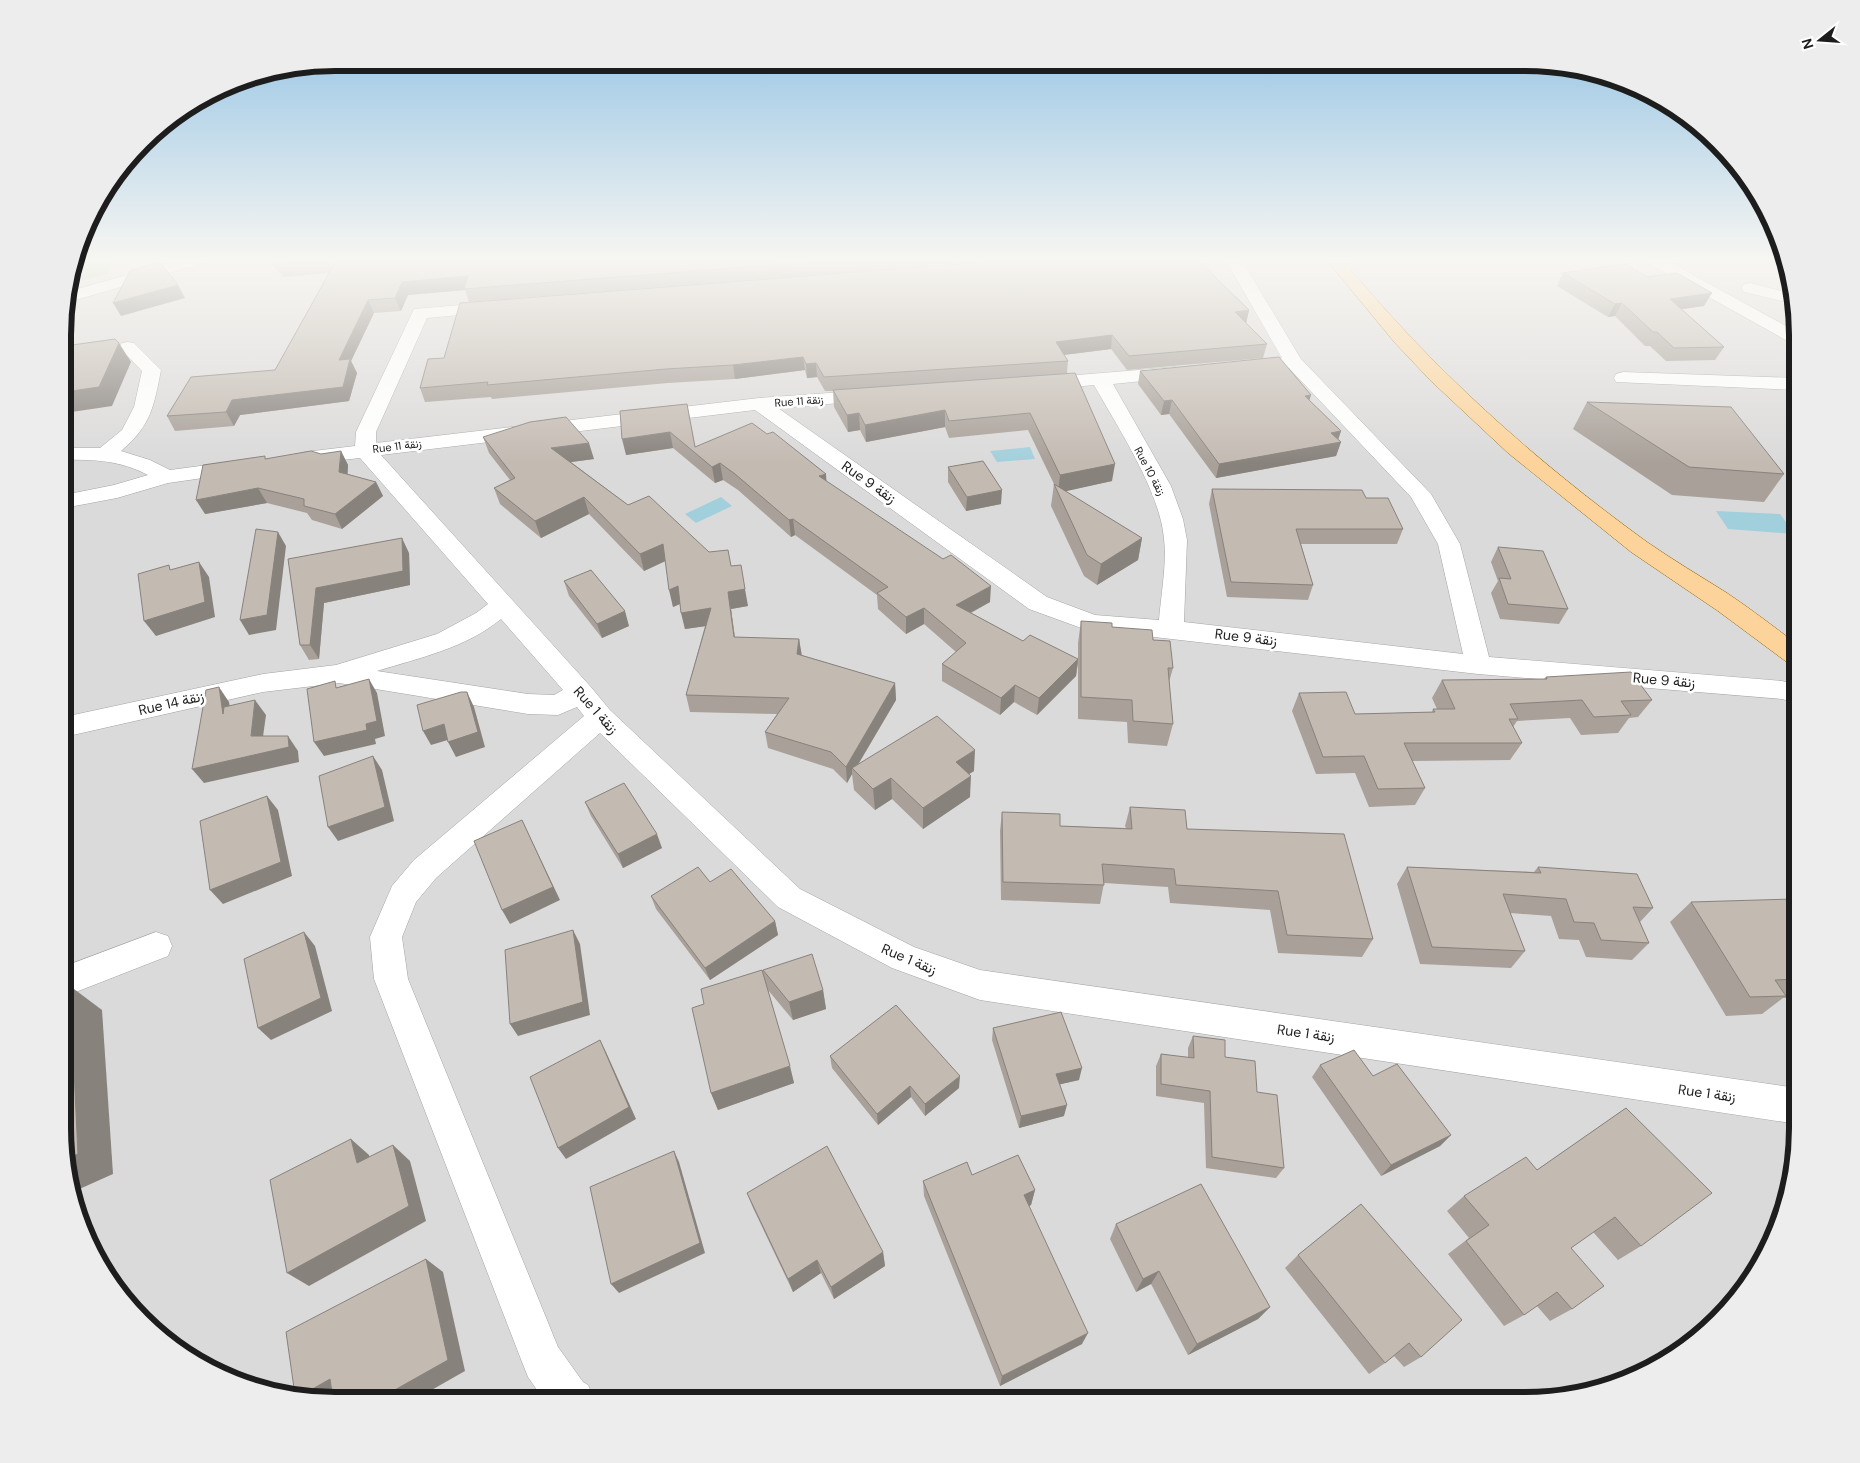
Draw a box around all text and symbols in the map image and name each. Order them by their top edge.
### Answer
north arrow [1795,15,1845,65]
text: N [1797,36,1818,51]
street label: Rue 11 زنقة [774,392,824,410]
street label: Rue 11 زنقة [372,436,422,456]
street label: Rue 10 زنقة [1131,444,1169,498]
street label: Rue 9 زنقة [838,457,900,507]
street label: Rue 9 زنقة [1214,624,1278,650]
street label: Rue 9 زنقة [1632,668,1696,692]
street label: Rue 1 زنقة [570,682,622,738]
street label: Rue 14 زنقة [136,687,206,719]
street label: Rue 1 زنقة [879,939,939,979]
street label: Rue 1 زنقة [1276,1020,1336,1046]
street label: Rue 1 زنقة [1677,1080,1737,1106]

